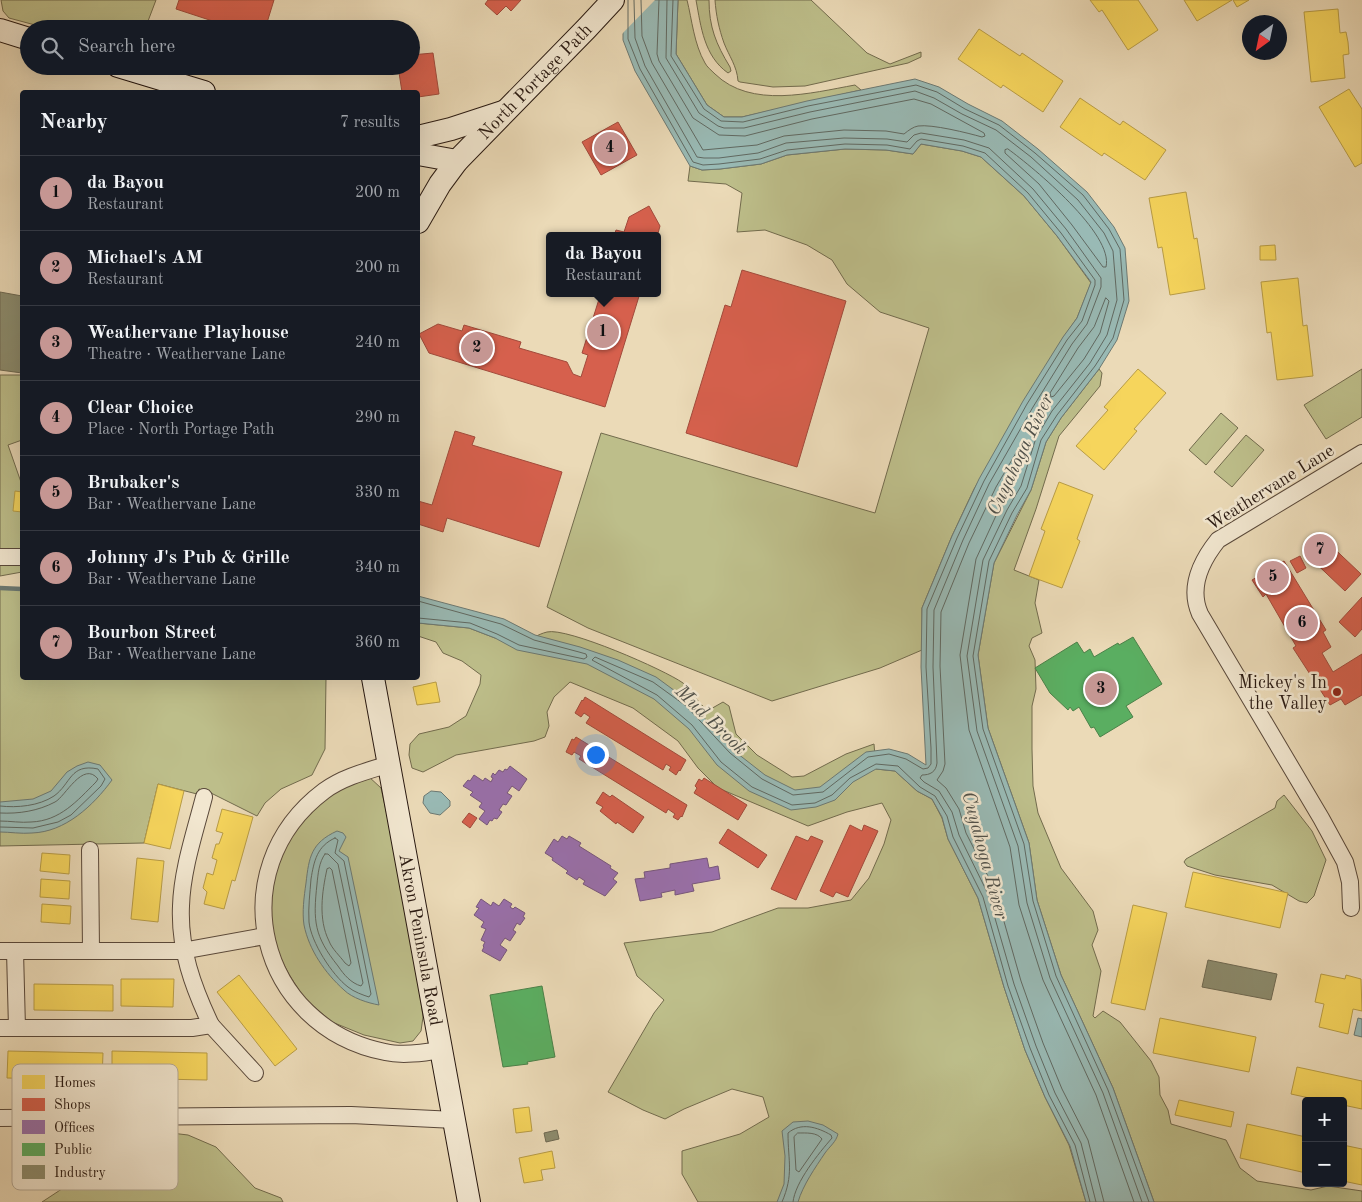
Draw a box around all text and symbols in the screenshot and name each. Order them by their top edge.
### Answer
north arrow [1242,15,1287,60]
search box [20,20,420,75]
street label: North Portage Path [475,21,596,143]
icon: search [38,34,66,62]
text: Search here [78,38,175,57]
text: Nearby [40,112,108,133]
text: 7 results [340,115,400,131]
pin: 4 [594,129,626,167]
text: da Bayou [87,174,164,193]
text: 1 [51,185,61,201]
text: 200 m [355,185,400,201]
text: Restaurant [87,197,164,213]
popup [546,232,661,297]
text: da Bayou [565,245,642,264]
text: Michael's AM [87,249,203,268]
text: 2 [51,260,61,276]
text: 200 m [355,260,400,276]
text: Restaurant [565,268,642,284]
text: Restaurant [87,272,164,288]
pin: 1 [587,313,619,351]
text: Weathervane Playhouse [87,324,289,343]
pin: 2 [461,329,493,367]
text: 3 [51,335,61,351]
text: 240 m [355,335,400,351]
text: Theatre · Weathervane Lane [87,347,285,363]
water label: Cuyahoga River [985,391,1058,519]
text: Clear Choice [87,399,194,418]
text: 4 [51,410,61,426]
text: 290 m [355,410,400,426]
text: Place · North Portage Path [87,422,274,438]
street label: Weathervane Lane [1204,441,1337,534]
text: Brubaker's [87,474,179,493]
text: 5 [51,485,61,501]
text: 330 m [355,485,400,501]
text: Bar · Weathervane Lane [87,497,256,513]
pin: 7 [1304,531,1336,569]
text: Johnny J's Pub & Grille [87,549,290,568]
pin: 5 [1257,558,1289,596]
text: 6 [51,560,61,576]
text: 340 m [355,560,400,576]
text: Bar · Weathervane Lane [87,572,256,588]
pin: 6 [1286,604,1318,642]
text: Bourbon Street [87,624,216,643]
text: 7 [51,635,61,651]
text: 360 m [355,635,400,651]
text: Bar · Weathervane Lane [87,647,256,663]
pin: 3 [1085,670,1117,708]
place label: Mickey's In the Valley [1238,674,1327,713]
water label: Mud Brook [670,682,750,759]
marker: Mickey's In the Valley [1331,686,1343,698]
your location [583,742,609,768]
water label: Cuyahoga River [957,790,1010,922]
street label: Akron Peninsula Road [395,852,445,1027]
legend [12,1064,178,1190]
text: Homes [54,1076,96,1090]
map controls [1302,1097,1347,1187]
button: + [1302,1097,1347,1142]
text: Shops [54,1098,91,1112]
text: Offices [54,1121,94,1135]
button: − [1302,1142,1347,1187]
text: Public [54,1143,92,1157]
text: Industry [54,1166,107,1180]

